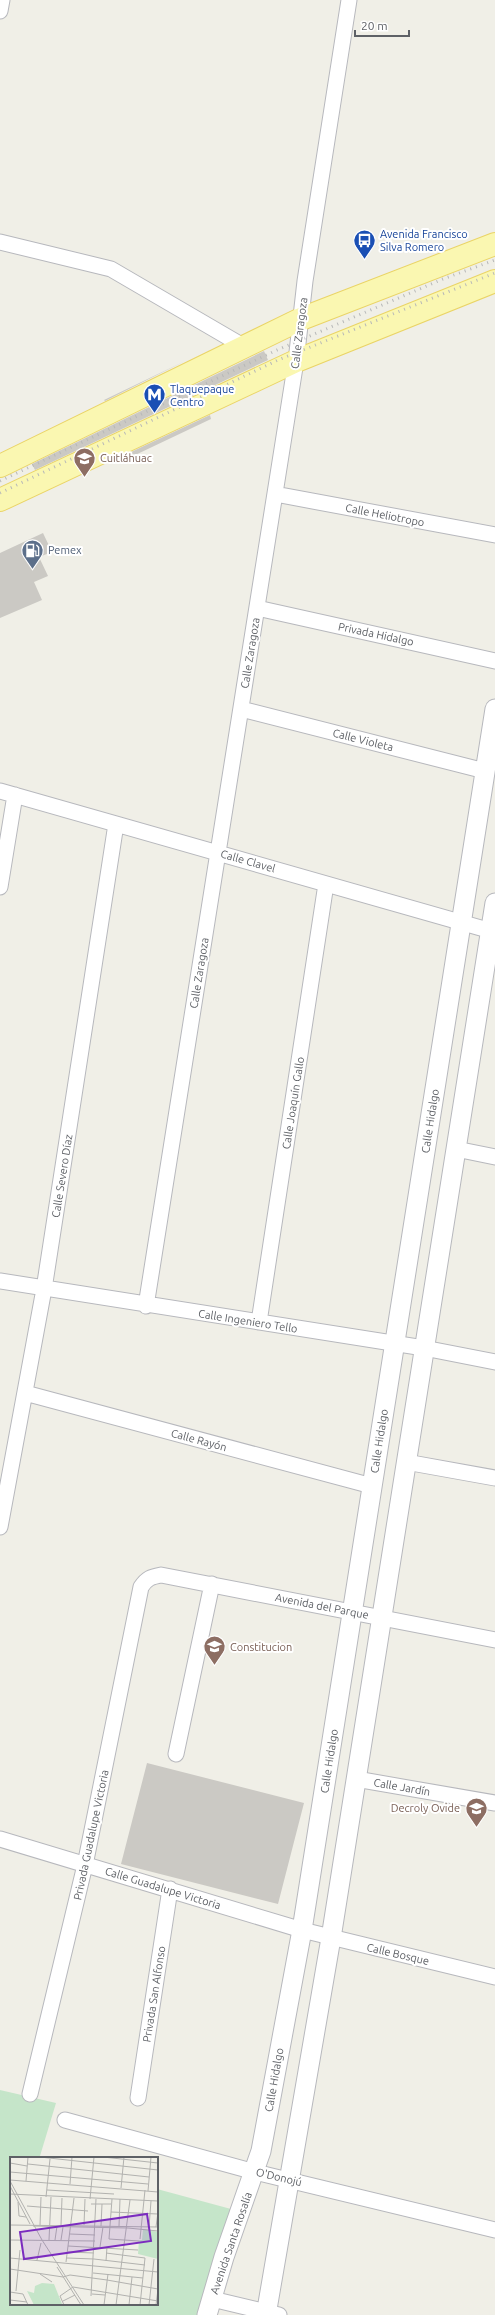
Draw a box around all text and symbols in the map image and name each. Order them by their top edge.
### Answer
scale bar [355,12,409,38]
text: 20 m [361,19,388,32]
bus stop icon: Avenida Francisco Silva Romero [351,227,377,260]
place label: Avenida Francisco Silva Romero [380,228,468,253]
street label: Calle Zaragoza [289,297,309,369]
metro station icon: Tlaquepaque Centro [141,382,167,415]
place label: Tlaquepaque Centro [170,383,234,408]
school or university icon: Cuitláhuac [72,445,98,478]
place label: Cuitláhuac [100,452,152,464]
street label: Calle Heliotropo [344,501,426,529]
fuel station icon: Pemex [20,537,46,570]
place label: Pemex [48,544,82,556]
street label: Calle Zaragoza [238,617,262,689]
street label: Privada Hidalgo [337,620,415,648]
street label: Calle Violeta [331,727,395,753]
street label: Calle Clavel [219,847,277,875]
street label: Calle Zaragoza [187,937,211,1009]
street label: Calle Joaquín Gallo [280,1056,306,1150]
street label: Calle Hidalgo [419,1088,441,1154]
street label: Calle Severo Díaz [49,1133,75,1219]
street label: Calle Ingeniero Tello [198,1307,298,1335]
street label: Calle Hidalgo [368,1408,390,1474]
street label: Calle Rayón [170,1427,228,1453]
street label: Avenida del Parque [274,1591,370,1621]
school or university icon: Constitucion [201,1634,227,1667]
place label: Constitucion [230,1641,292,1653]
street label: Calle Hidalgo [318,1728,340,1794]
street label: Privada Guadalupe Victoria [71,1769,111,1901]
street label: Calle Jardín [373,1776,431,1798]
school or university icon: Decroly Ovide [463,1795,489,1828]
place label: Decroly Ovide [391,1802,460,1814]
street label: Calle Guadalupe Victoria [104,1865,222,1911]
street label: Calle Bosque [366,1941,430,1967]
street label: Privada San Alfonso [140,1945,168,2043]
street label: Calle Hidalgo [262,2047,286,2113]
inset map [10,2157,158,2305]
street label: O'Donojú [255,2166,303,2188]
street label: Avenida Santa Rosalía [208,2190,254,2296]

